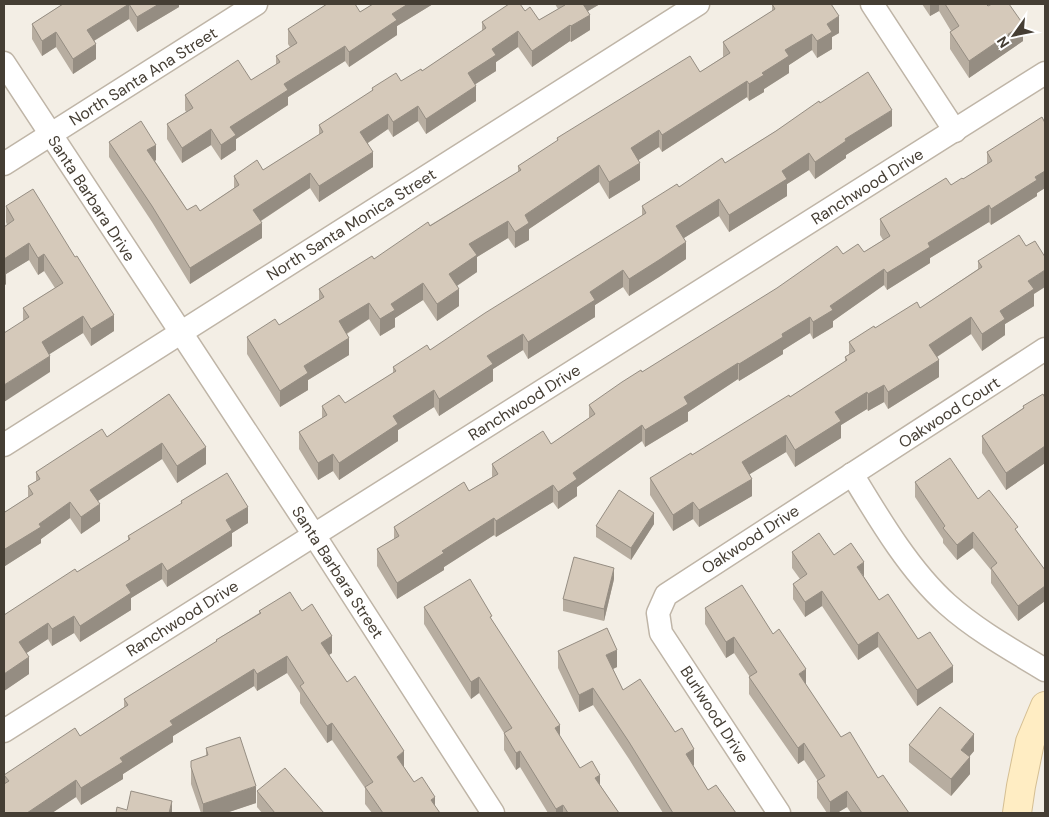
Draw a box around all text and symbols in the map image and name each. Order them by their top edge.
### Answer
north arrow [989,10,1039,60]
street label: North Santa Ana Street [65,22,221,131]
text: N [993,33,1013,51]
street label: Santa Barbara Drive [43,131,140,265]
street label: Ranchwood Drive [807,143,927,229]
street label: North Santa Monica Street [263,164,440,285]
street label: Ranchwood Drive [464,359,584,445]
street label: Oakwood Court [895,372,1004,453]
street label: Oakwood Drive [697,500,803,579]
street label: Santa Barbara Street [287,502,388,642]
street label: Ranchwood Drive [122,575,242,661]
street label: Burlwood Drive [675,662,754,767]

